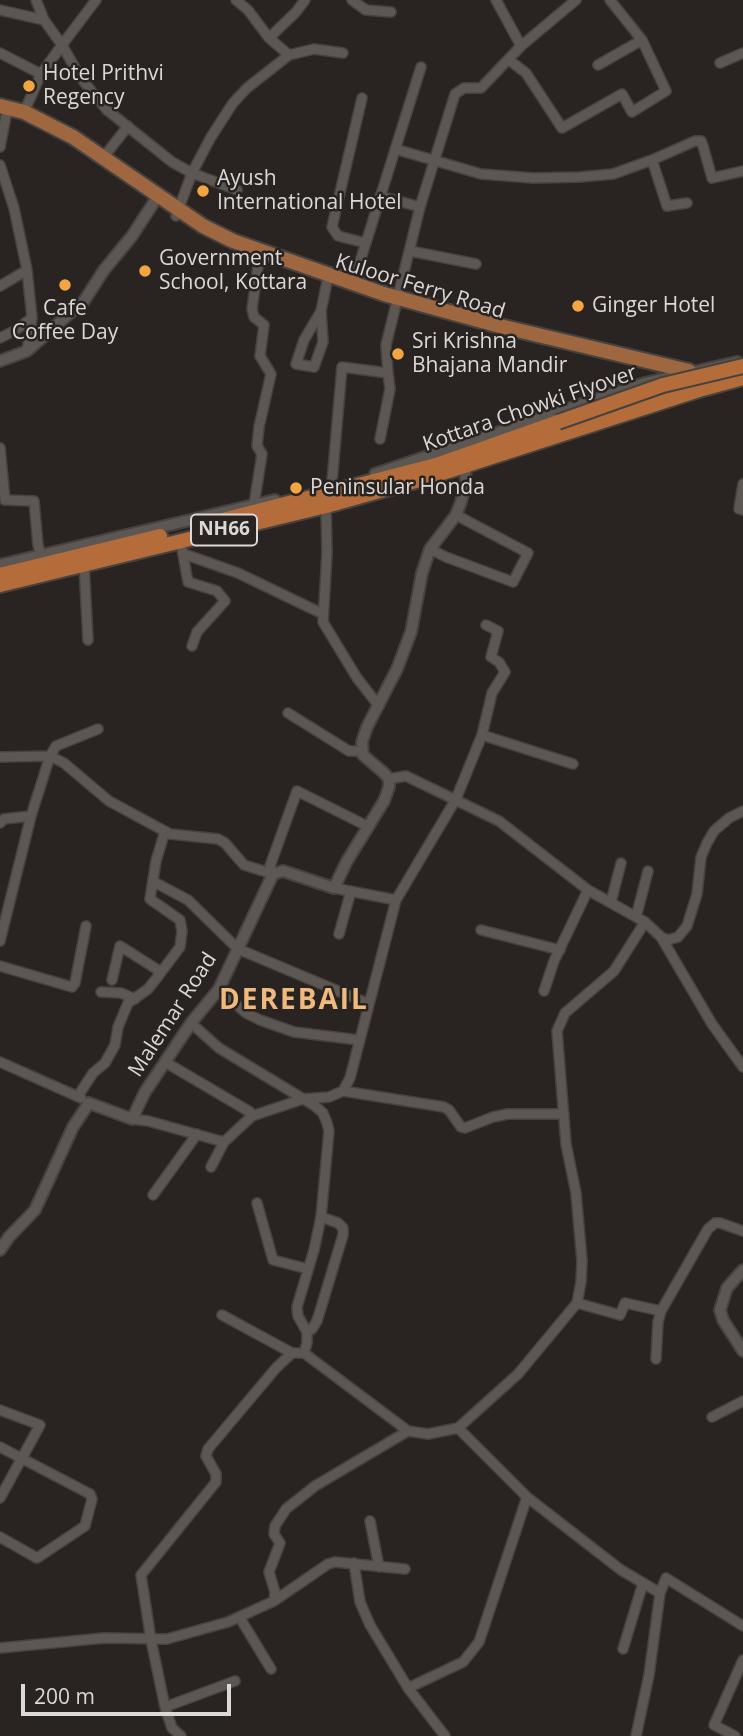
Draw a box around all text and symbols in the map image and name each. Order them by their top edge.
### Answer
place label: Hotel Prithvi Regency [43,61,164,111]
marker: Hotel Prithvi Regency [21,78,37,94]
place label: Ayush International Hotel [217,166,402,216]
marker: Ayush International Hotel [195,183,211,199]
place label: Government School, Kottara [159,246,307,296]
street label: Kuloor Ferry Road [332,249,508,325]
marker: Government School, Kottara [137,263,153,279]
marker: Cafe Coffee Day [57,277,73,293]
place label: Ginger Hotel [592,293,715,319]
place label: Cafe Coffee Day [12,296,118,346]
marker: Ginger Hotel [570,298,586,314]
place label: Sri Krishna Bhajana Mandir [412,329,567,379]
marker: Sri Krishna Bhajana Mandir [390,346,406,362]
street label: Kottara Chowki Flyover [420,360,640,458]
place label: Peninsular Honda [310,475,485,501]
marker: Peninsular Honda [288,480,304,496]
road number: NH66 [191,514,257,545]
street label: Malemar Road [124,948,222,1082]
district label: DEREBAIL [220,984,368,1018]
scale bar [24,1670,234,1714]
text: 200 m [34,1682,95,1710]

